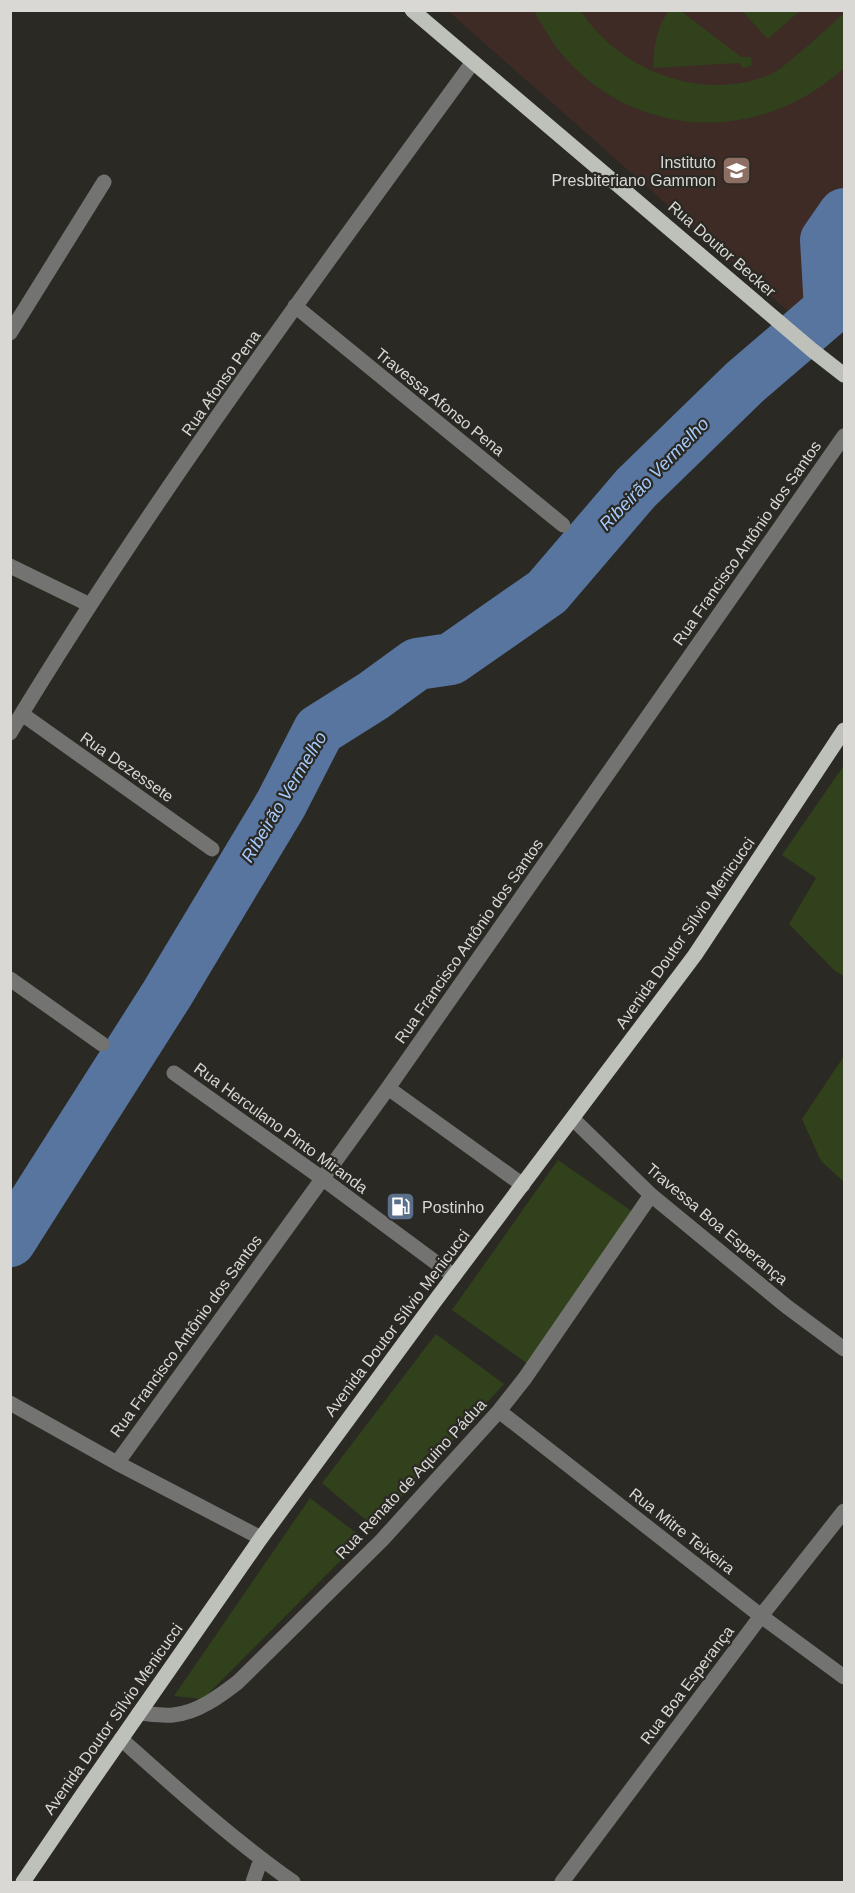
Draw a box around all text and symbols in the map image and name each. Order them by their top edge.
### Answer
place label: Instituto Presbiteriano Gammon [551,154,716,189]
school or university icon: Instituto Presbiteriano Gammon [721,155,753,187]
street label: Rua Doutor Becker [665,198,779,300]
street label: Rua Afonso Pena [178,327,264,439]
street label: Travessa Afonso Pena [372,345,508,459]
water label: Ribeirão Vermelho [595,414,713,534]
street label: Rua Francisco Antônio dos Santos [670,438,824,648]
water label: Ribeirão Vermelho [237,728,331,866]
street label: Rua Dezessete [77,729,177,805]
street label: Avenida Doutor Sílvio Menicucci [612,834,758,1032]
street label: Rua Francisco Antônio dos Santos [392,836,546,1046]
street label: Rua Herculano Pinto Miranda [191,1059,371,1197]
street label: Travessa Boa Esperança [643,1160,791,1288]
fuel station icon: Postinho [385,1191,417,1223]
place label: Postinho [422,1199,484,1216]
street label: Avenida Doutor Sílvio Menicucci [321,1226,473,1420]
street label: Rua Francisco Antônio dos Santos [107,1232,265,1440]
street label: Rua Renato de Aquino Pádua [333,1396,489,1562]
street label: Rua Mitre Teixeira [626,1485,738,1577]
street label: Avenida Doutor Sílvio Menicucci [40,1620,186,1818]
street label: Rua Boa Esperança [637,1623,737,1747]

